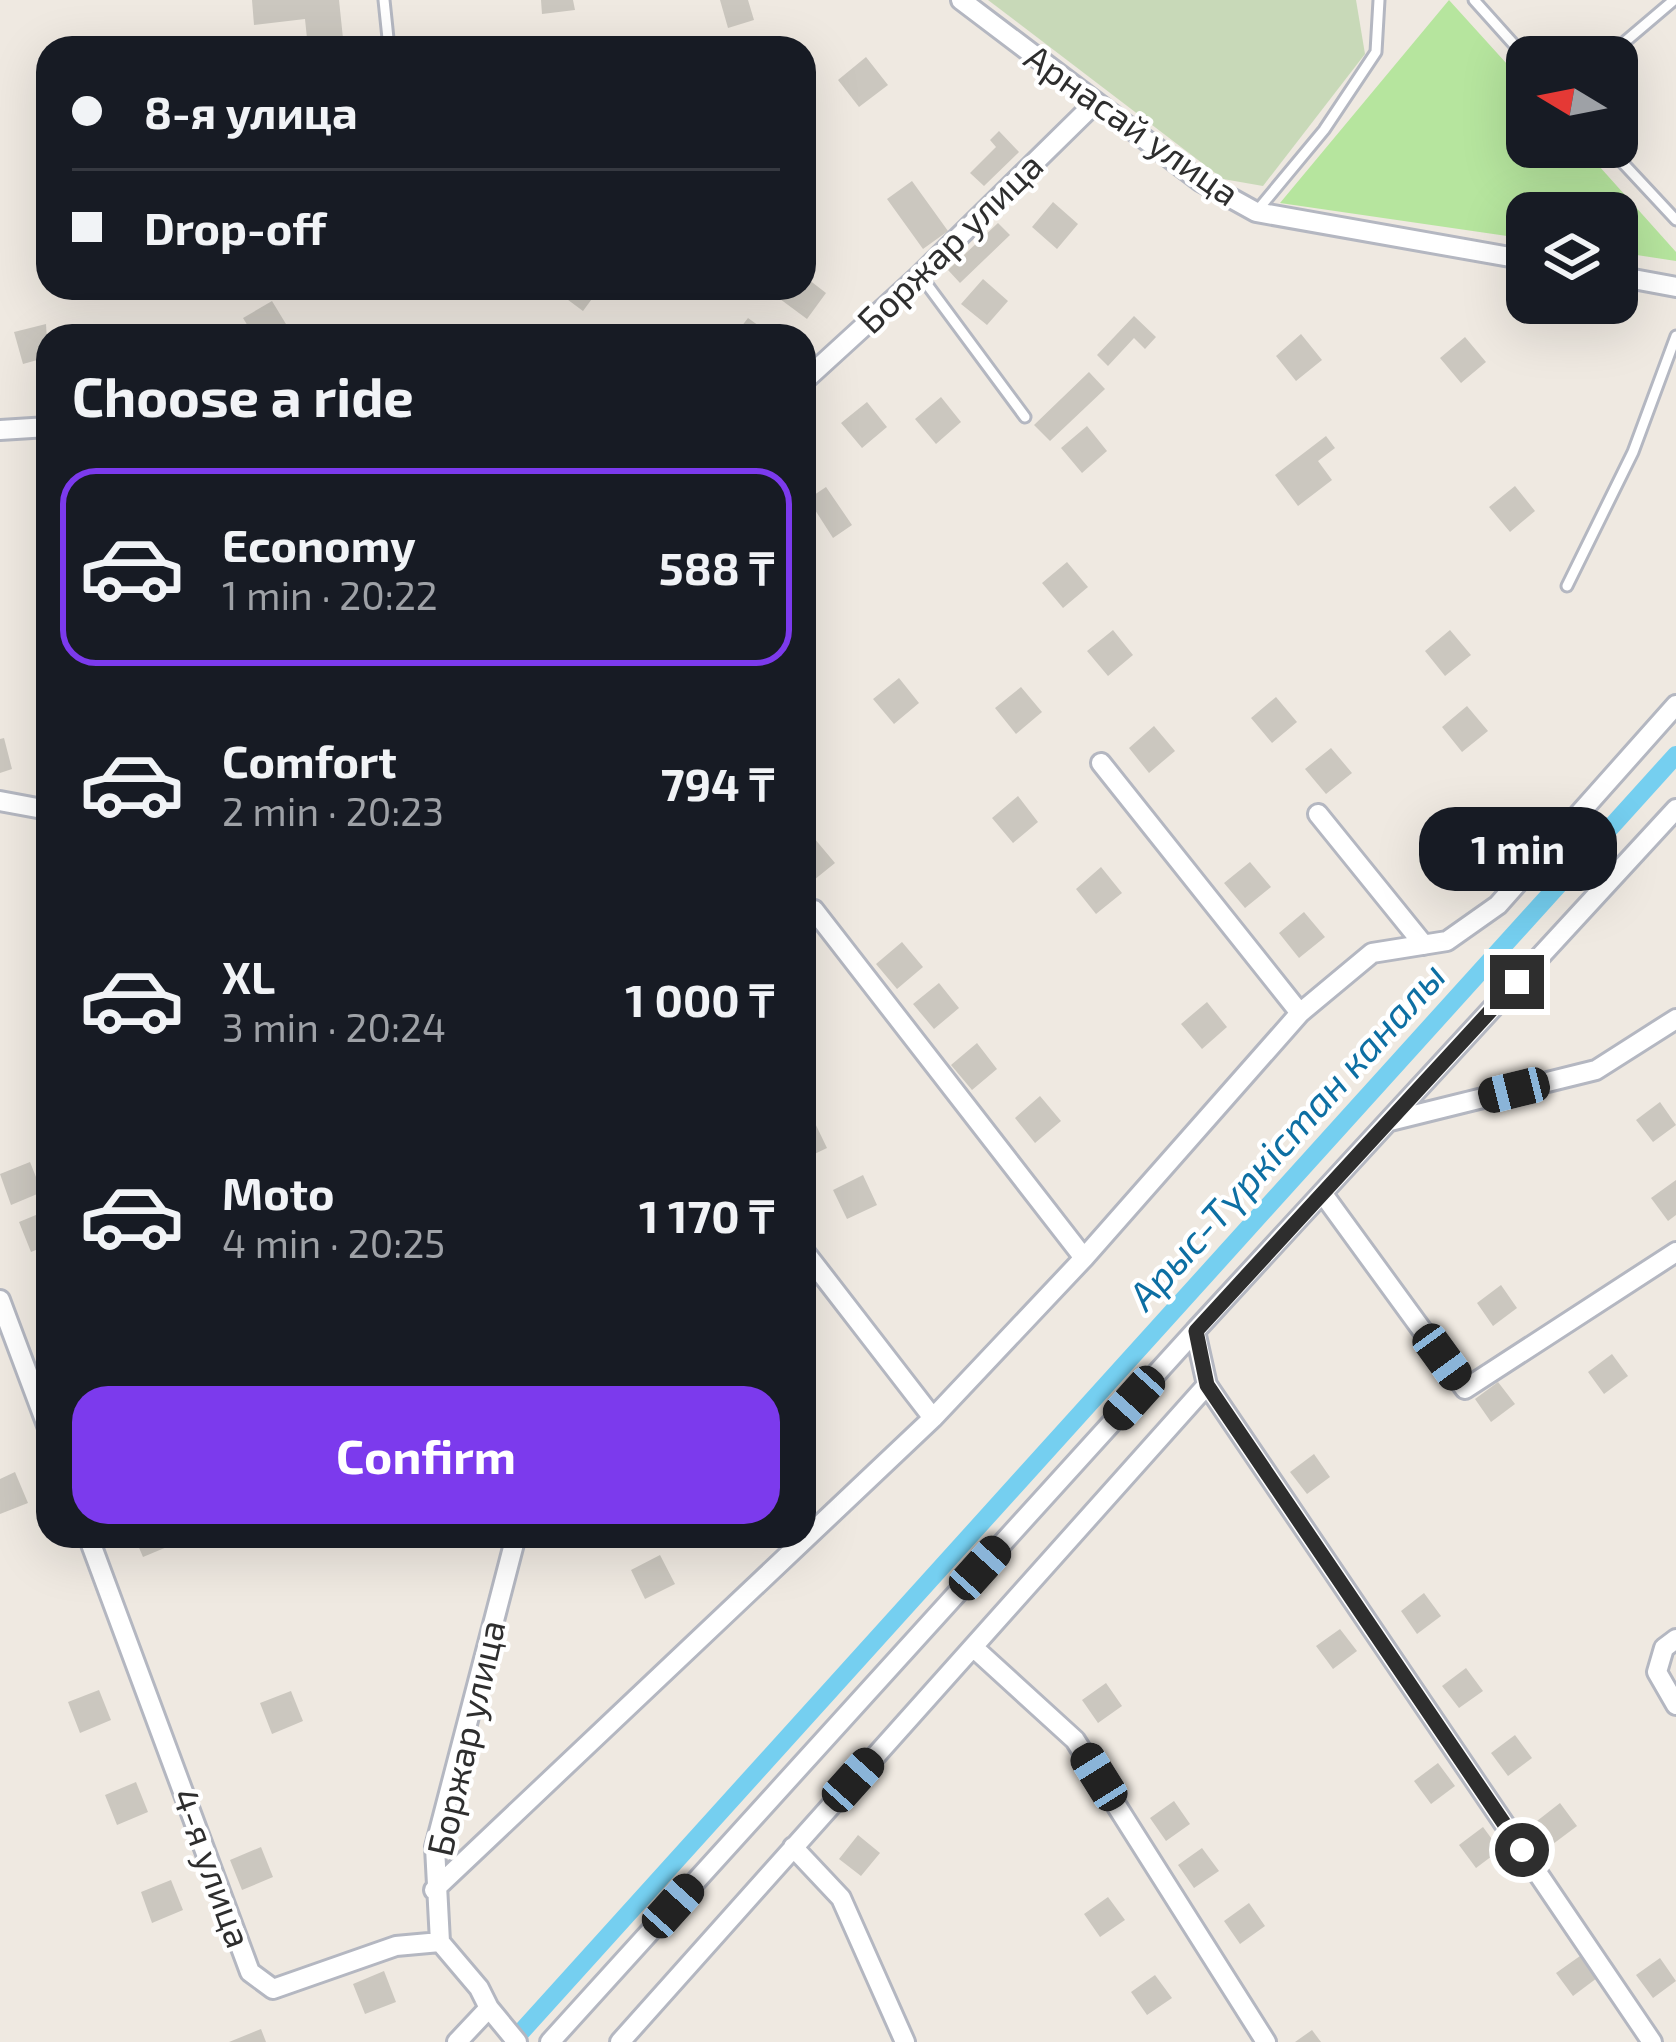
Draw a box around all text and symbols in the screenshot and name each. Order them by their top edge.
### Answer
street label: Арнасай улица [1017,34,1248,214]
north arrow [1506,36,1638,168]
map controls [1506,36,1638,324]
text: 8-я улица [144,84,358,138]
street label: Боржар улица [847,143,1051,342]
button: layers [1506,192,1638,324]
text: Drop-off [144,200,326,254]
text: Choose a ride [72,363,414,428]
icon: car [78,513,186,621]
text: Economy [222,517,416,571]
text: 588 ₸ [659,540,774,594]
text: 1 min · 20:22 [222,571,438,618]
icon: car [78,729,186,837]
text: Comfort [222,733,397,787]
text: 794 ₸ [661,756,774,810]
text: 2 min · 20:23 [222,787,444,834]
callout: 1 min [1418,808,1616,892]
text: 1 min [1471,825,1565,872]
icon: car [78,945,186,1053]
text: XL [222,949,275,1003]
water label: Арыс-Түркістан каналы [1116,952,1454,1320]
route end [1490,955,1544,1009]
text: 1 000 ₸ [625,972,774,1026]
text: 3 min · 20:24 [222,1003,446,1050]
car [1475,1064,1553,1116]
icon: car [78,1161,186,1269]
text: Moto [222,1165,335,1219]
text: 1 170 ₸ [639,1188,774,1242]
text: 4 min · 20:25 [222,1219,445,1266]
car [1406,1317,1478,1397]
car [1097,1359,1171,1437]
button: Confirm [72,1386,780,1524]
car [943,1529,1017,1607]
street label: Боржар улица [416,1615,514,1860]
car [1065,1737,1133,1817]
car [816,1741,890,1819]
street label: 4-я улица [164,1782,262,1953]
route start [1495,1823,1549,1877]
car [636,1867,710,1945]

